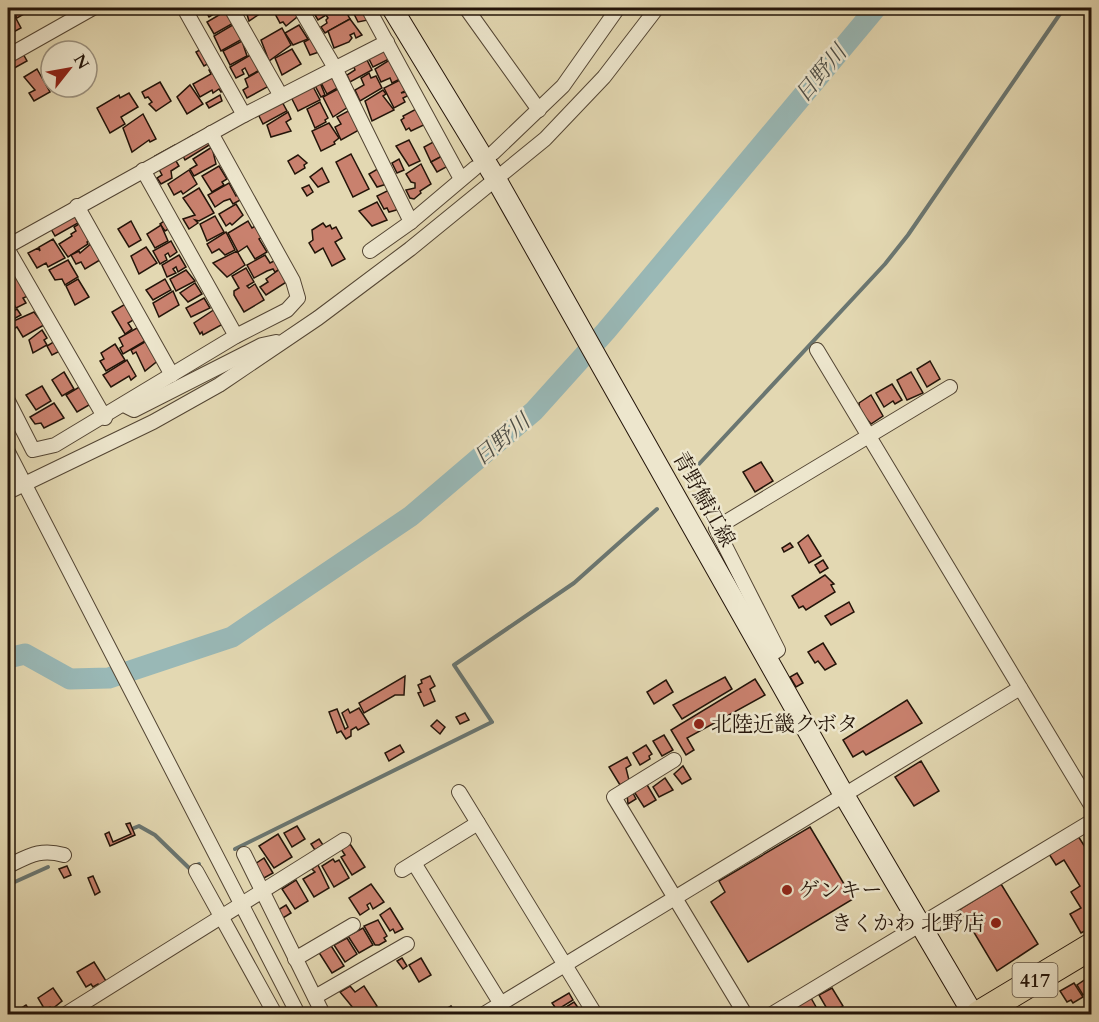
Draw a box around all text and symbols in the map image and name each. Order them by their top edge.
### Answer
water label: 日野川 [788,37,855,109]
north arrow [39,39,99,99]
text: N [68,50,94,74]
water label: 日野川 [467,406,538,472]
street label: 青野鯖江線 [665,446,742,552]
place label: 北陸近畿クボタ [711,710,858,739]
marker: 北陸近畿クボタ [692,717,706,731]
place label: ゲンキー [799,876,883,905]
marker: ゲンキー [780,883,794,897]
place label: きくかわ 北野店 [831,909,984,938]
marker: きくかわ 北野店 [989,916,1003,930]
road number: 417 [1012,963,1058,997]

